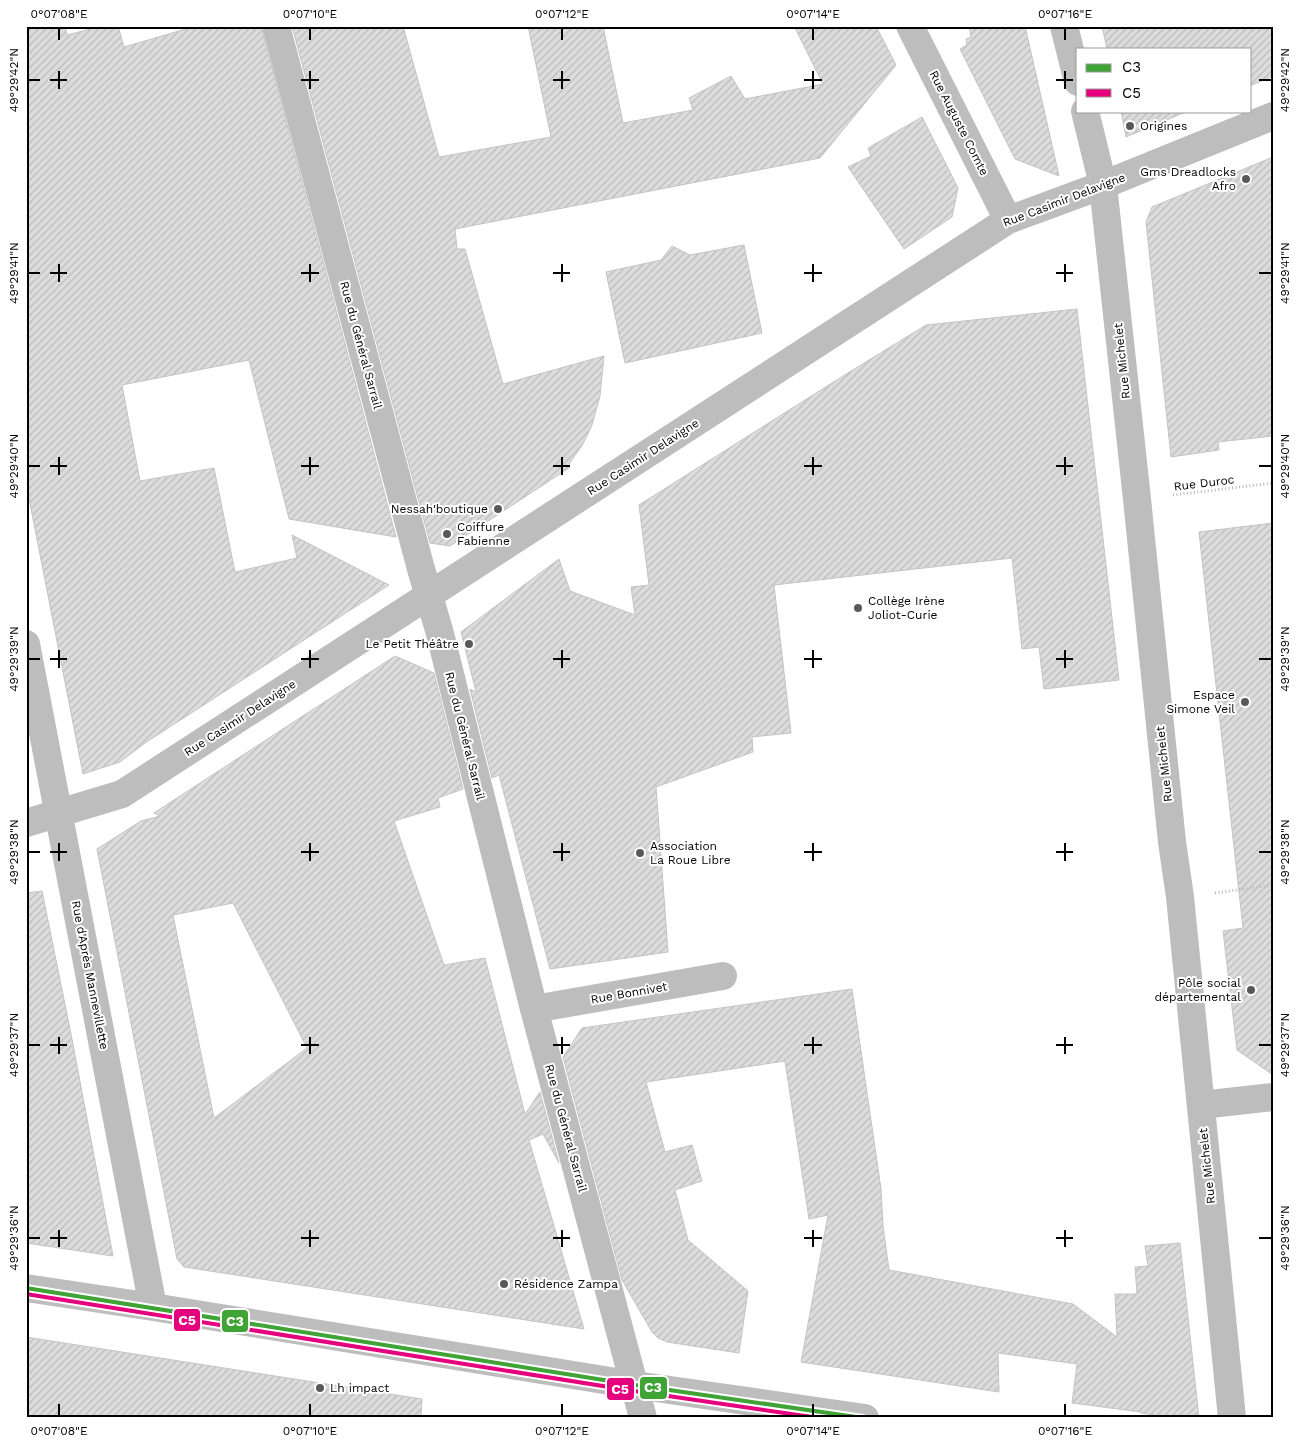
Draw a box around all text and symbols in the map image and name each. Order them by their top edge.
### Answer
text: 0°07'08"E [30,7,88,21]
text: 0°07'10"E [283,7,338,21]
text: 0°07'12"E [535,7,589,21]
text: 0°07'14"E [786,7,840,21]
text: 0°07'16"E [1038,7,1092,21]
text: 49°29'42"N [7,48,21,112]
legend [1076,48,1252,112]
text: 49°29'42"N [1278,48,1292,112]
text: C3 [1122,58,1141,76]
street label: Rue Auguste Comte [926,68,992,178]
text: C5 [1122,84,1141,102]
place label: Origines [1140,119,1187,133]
marker: Origines [1124,120,1136,132]
place label: Gms Dreadlocks Afro [1140,165,1236,193]
street label: Rue Casimir Delavigne [1001,170,1127,230]
marker: Gms Dreadlocks Afro [1240,173,1252,185]
text: 49°29'41"N [7,242,21,304]
text: 49°29'41"N [1278,242,1292,304]
street label: Rue du Général Sarrail [337,280,385,411]
street label: Rue Michelet [1111,322,1133,400]
street label: Rue Casimir Delavigne [585,416,701,498]
text: 49°29'40"N [7,434,21,498]
text: 49°29'40"N [1278,434,1292,498]
street label: Rue Duroc [1173,472,1235,494]
place label: Nessah'boutique [391,502,488,516]
marker: Nessah'boutique [492,503,504,515]
place label: Coiffure Fabienne [457,520,510,548]
marker: Coiffure Fabienne [441,528,453,540]
place label: Collège Irène Joliot-Curie [868,594,945,622]
marker: Collège Irène Joliot-Curie [852,602,864,614]
text: 49°29'39"N [7,626,21,692]
text: 49°29'39"N [1278,626,1292,692]
place label: Le Petit Théâtre [365,637,459,651]
marker: Le Petit Théâtre [463,638,475,650]
street label: Rue du Général Sarrail [442,670,488,802]
street label: Rue Casimir Delavigne [182,677,298,759]
place label: Espace Simone Veil [1166,688,1235,716]
marker: Espace Simone Veil [1239,696,1251,708]
street label: Rue Michelet [1153,725,1175,803]
text: 49°29'38"N [7,819,21,885]
text: 49°29'38"N [1278,819,1292,885]
place label: Association La Roue Libre [650,839,731,867]
marker: Association La Roue Libre [634,847,646,859]
street label: Rue d'Après Mannevillette [69,899,111,1051]
place label: Pôle social départemental [1155,976,1241,1004]
street label: Rue Bonnivet [590,979,668,1007]
marker: Pôle social départemental [1245,984,1257,996]
text: 49°29'37"N [7,1013,21,1077]
text: 49°29'37"N [1278,1013,1292,1077]
street label: Rue du Général Sarrail [542,1063,590,1194]
street label: Rue Michelet [1196,1127,1218,1205]
text: 49°29'36"N [7,1205,21,1271]
text: 49°29'36"N [1278,1205,1292,1271]
place label: Résidence Zampa [514,1277,618,1291]
marker: Résidence Zampa [498,1278,510,1290]
line badge: C5 [173,1308,201,1332]
line badge: C3 [221,1309,249,1333]
text: C5 [178,1312,196,1328]
text: C3 [226,1313,244,1329]
line badge: C3 [639,1376,668,1400]
line badge: C5 [606,1377,635,1401]
text: C3 [644,1379,662,1395]
place label: Lh impact [330,1381,389,1395]
text: C5 [611,1381,629,1397]
marker: Lh impact [314,1382,326,1394]
text: 0°07'08"E [30,1424,88,1438]
text: 0°07'10"E [283,1424,338,1438]
text: 0°07'12"E [535,1424,589,1438]
text: 0°07'14"E [786,1424,840,1438]
text: 0°07'16"E [1038,1424,1092,1438]

